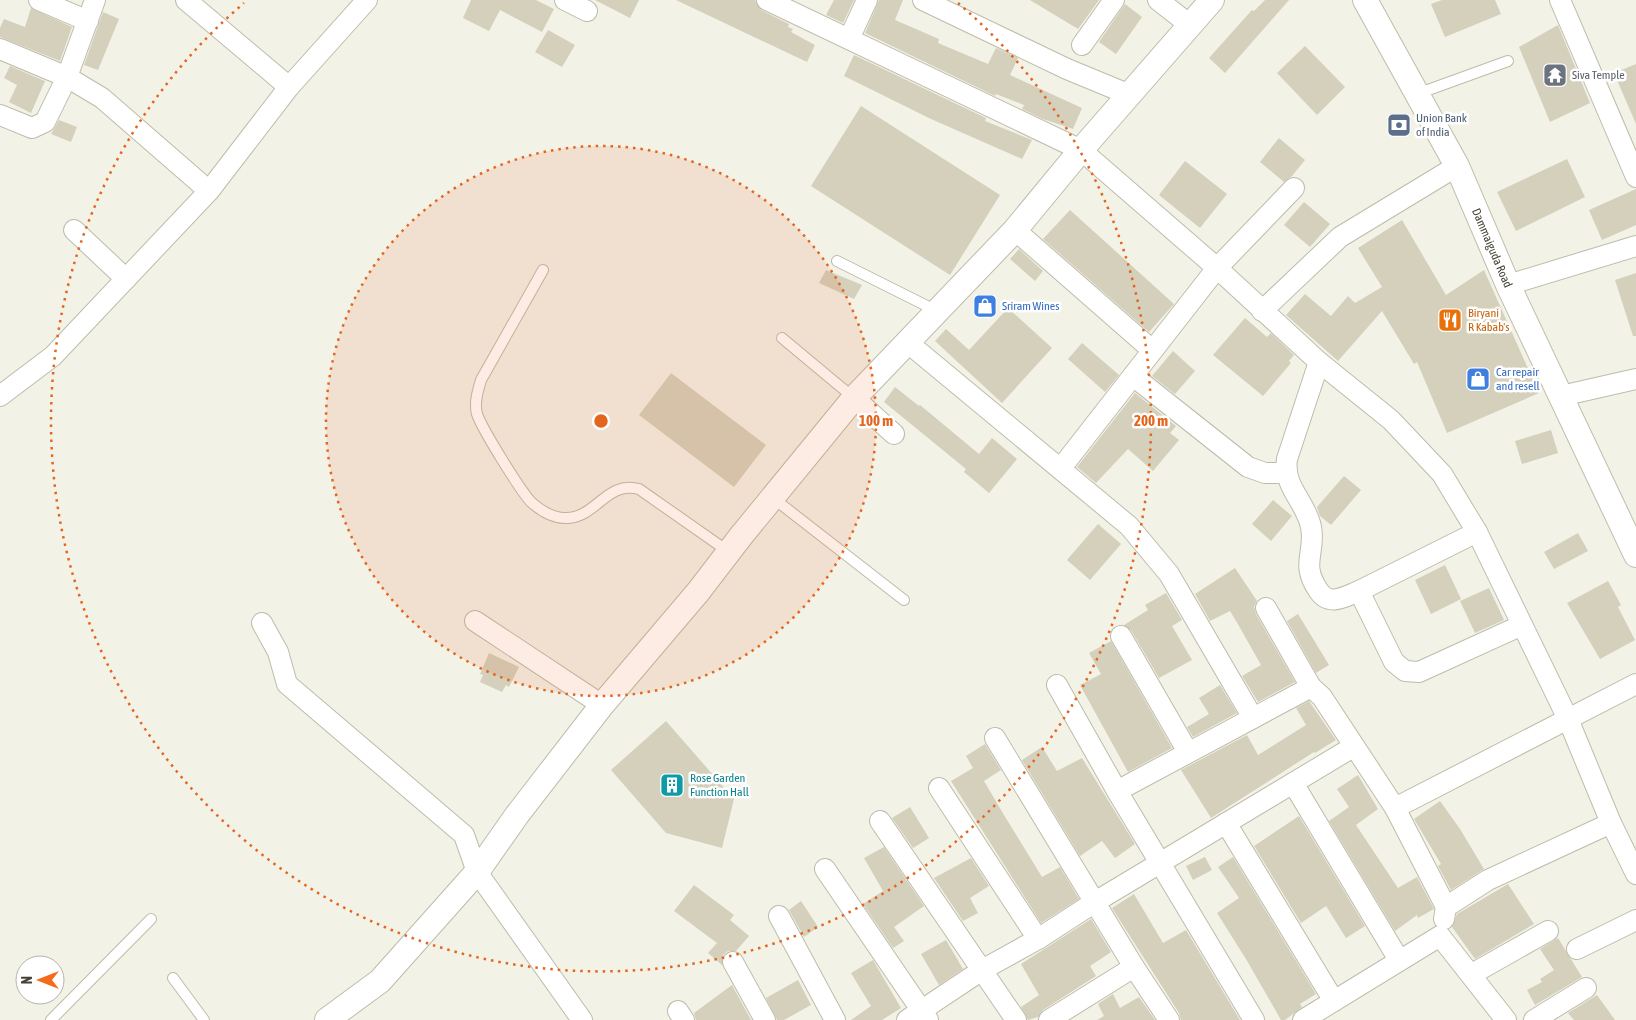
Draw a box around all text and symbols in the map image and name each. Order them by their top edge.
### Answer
temple icon: Siva Temple [1542,62,1568,88]
place label: Siva Temple [1572,68,1625,82]
place label: Union Bank of India [1416,111,1468,139]
bank icon: Union Bank of India [1386,112,1412,138]
street label: Dammaiguda Road [1469,206,1515,290]
shop icon: Sriram Wines [972,293,998,319]
place label: Sriram Wines [1002,299,1059,313]
place label: Biryani R Kabab's [1468,306,1510,334]
restaurant icon: Biryani R Kabab's [1437,307,1463,333]
place label: Car repair and resell [1496,365,1541,393]
shop icon: Car repair and resell [1465,366,1491,392]
centre of rings [592,412,610,430]
text: 100 m [859,412,893,429]
text: 200 m [1134,412,1168,429]
place label: Rose Garden Function Hall [690,771,750,799]
building icon: Rose Garden Function Hall [659,772,685,798]
north arrow [15,955,65,1005]
text: N [19,976,35,984]

